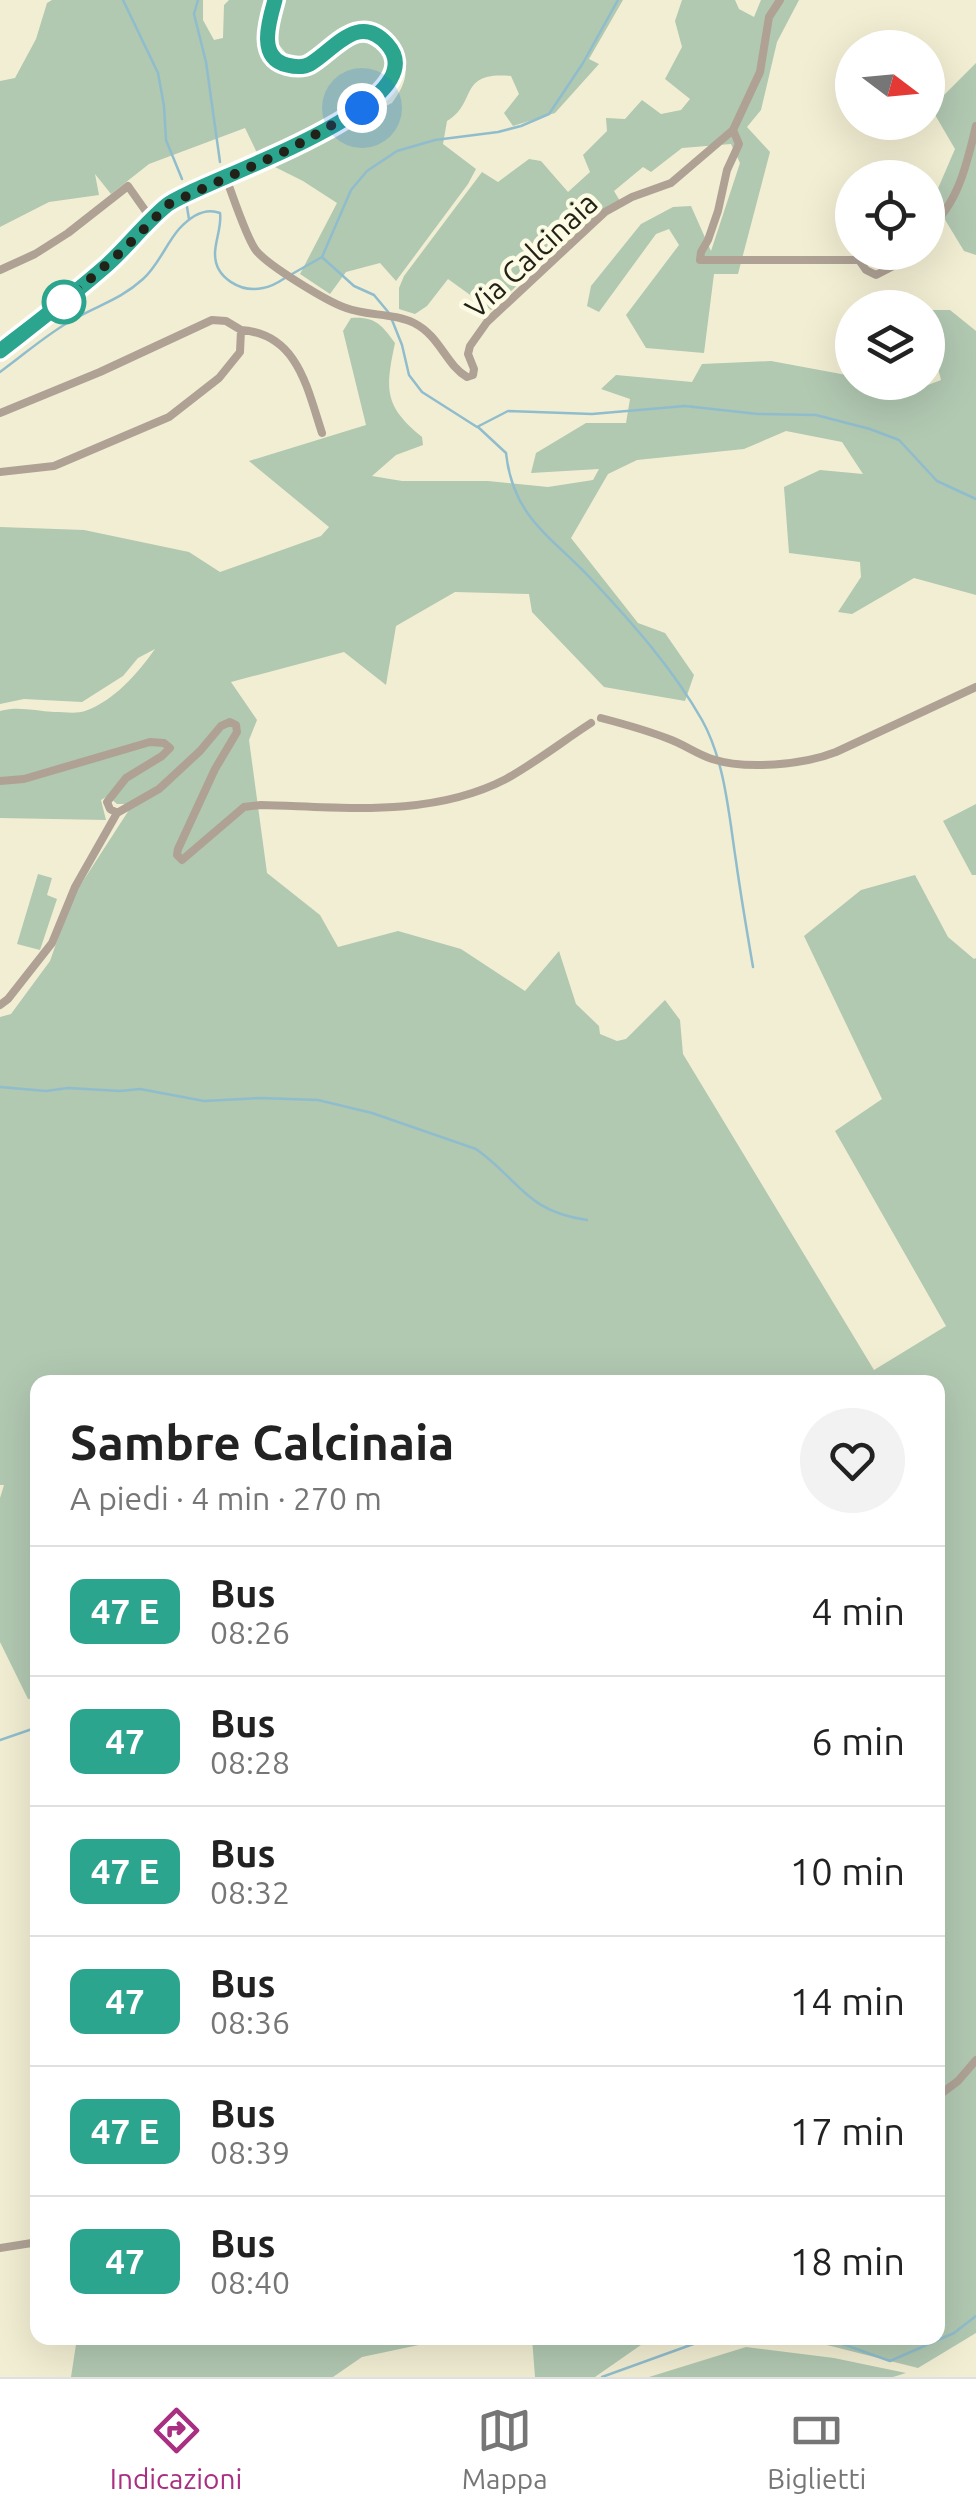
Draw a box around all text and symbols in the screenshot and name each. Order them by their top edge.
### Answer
north arrow [835,30,945,140]
map controls [835,30,945,400]
your location [337,83,387,133]
button: locate [835,160,945,270]
street label: Via Calcinaia [458,185,604,325]
unlabelled marker [43,281,85,323]
button: layers [835,290,945,400]
button: heart [800,1408,905,1513]
text: Sambre Calcinaia [70,1415,454,1469]
text: A piedi · 4 min · 270 m [70,1480,382,1516]
text: Bus [210,1572,275,1614]
text: 4 min [811,1590,905,1632]
text: 47 E [91,1591,159,1631]
text: 08:26 [210,1614,290,1650]
text: Bus [210,1702,275,1744]
text: 6 min [811,1720,905,1762]
text: 47 [105,1721,145,1761]
text: 08:28 [210,1744,290,1780]
text: Bus [210,1832,275,1874]
text: 10 min [790,1850,905,1892]
text: 47 E [91,1851,159,1891]
text: 08:32 [210,1874,290,1910]
text: Bus [210,1962,275,2004]
text: 14 min [790,1980,905,2022]
text: 47 [105,1981,145,2021]
text: 08:36 [210,2004,290,2040]
text: Bus [210,2092,275,2134]
text: 17 min [790,2110,905,2152]
text: 47 E [91,2111,159,2151]
text: 08:39 [210,2134,290,2170]
text: Bus [210,2222,275,2264]
text: 18 min [790,2240,905,2282]
text: 47 [105,2241,145,2281]
text: 08:40 [210,2264,290,2300]
tab: Indicazioni [110,2403,242,2494]
tab: Mappa [462,2403,548,2494]
tab: Biglietti [767,2403,866,2494]

